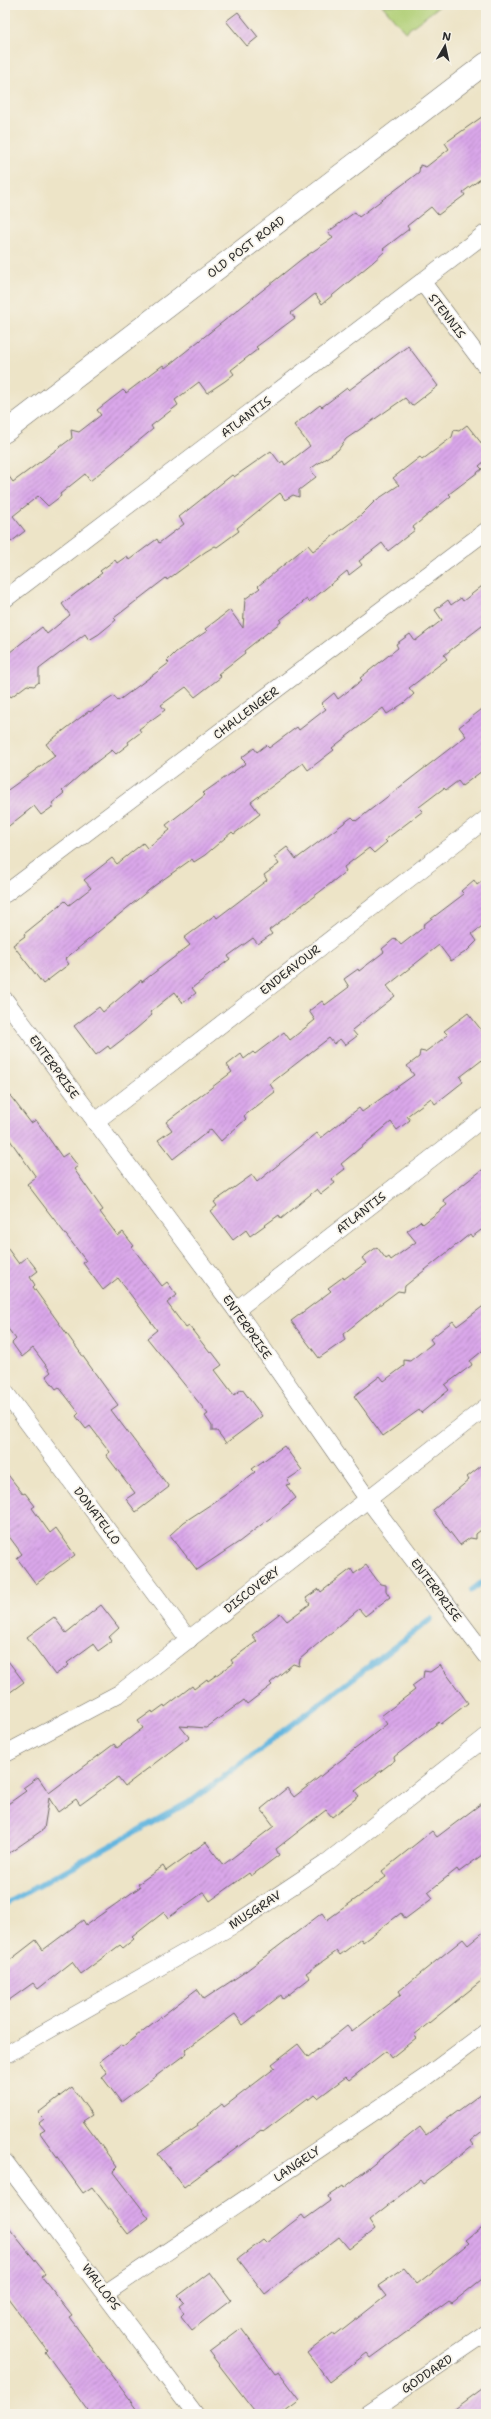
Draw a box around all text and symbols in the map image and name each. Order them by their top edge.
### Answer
north arrow [425,26,465,66]
text: N [441,29,452,45]
street label: OLD POST ROAD [204,212,288,282]
street label: STENNIS [425,290,469,342]
street label: ATLANTIS [218,393,275,441]
street label: CHALLENGER [210,683,282,743]
street label: ENDEAVOUR [257,941,323,999]
street label: ENTERPRISE [25,1032,83,1102]
street label: ATLANTIS [333,1188,389,1237]
street label: ENTERPRISE [219,1292,275,1362]
street label: DONATELLO [70,1484,124,1548]
street label: ENTERPRISE [407,1555,465,1625]
street label: DISCOVERY [221,1563,284,1617]
street label: MUSGRAV [226,1887,284,1933]
street label: LANGELY [270,2142,324,2186]
street label: WALLOPS [78,2260,124,2314]
street label: GODDARD [398,2351,456,2397]

